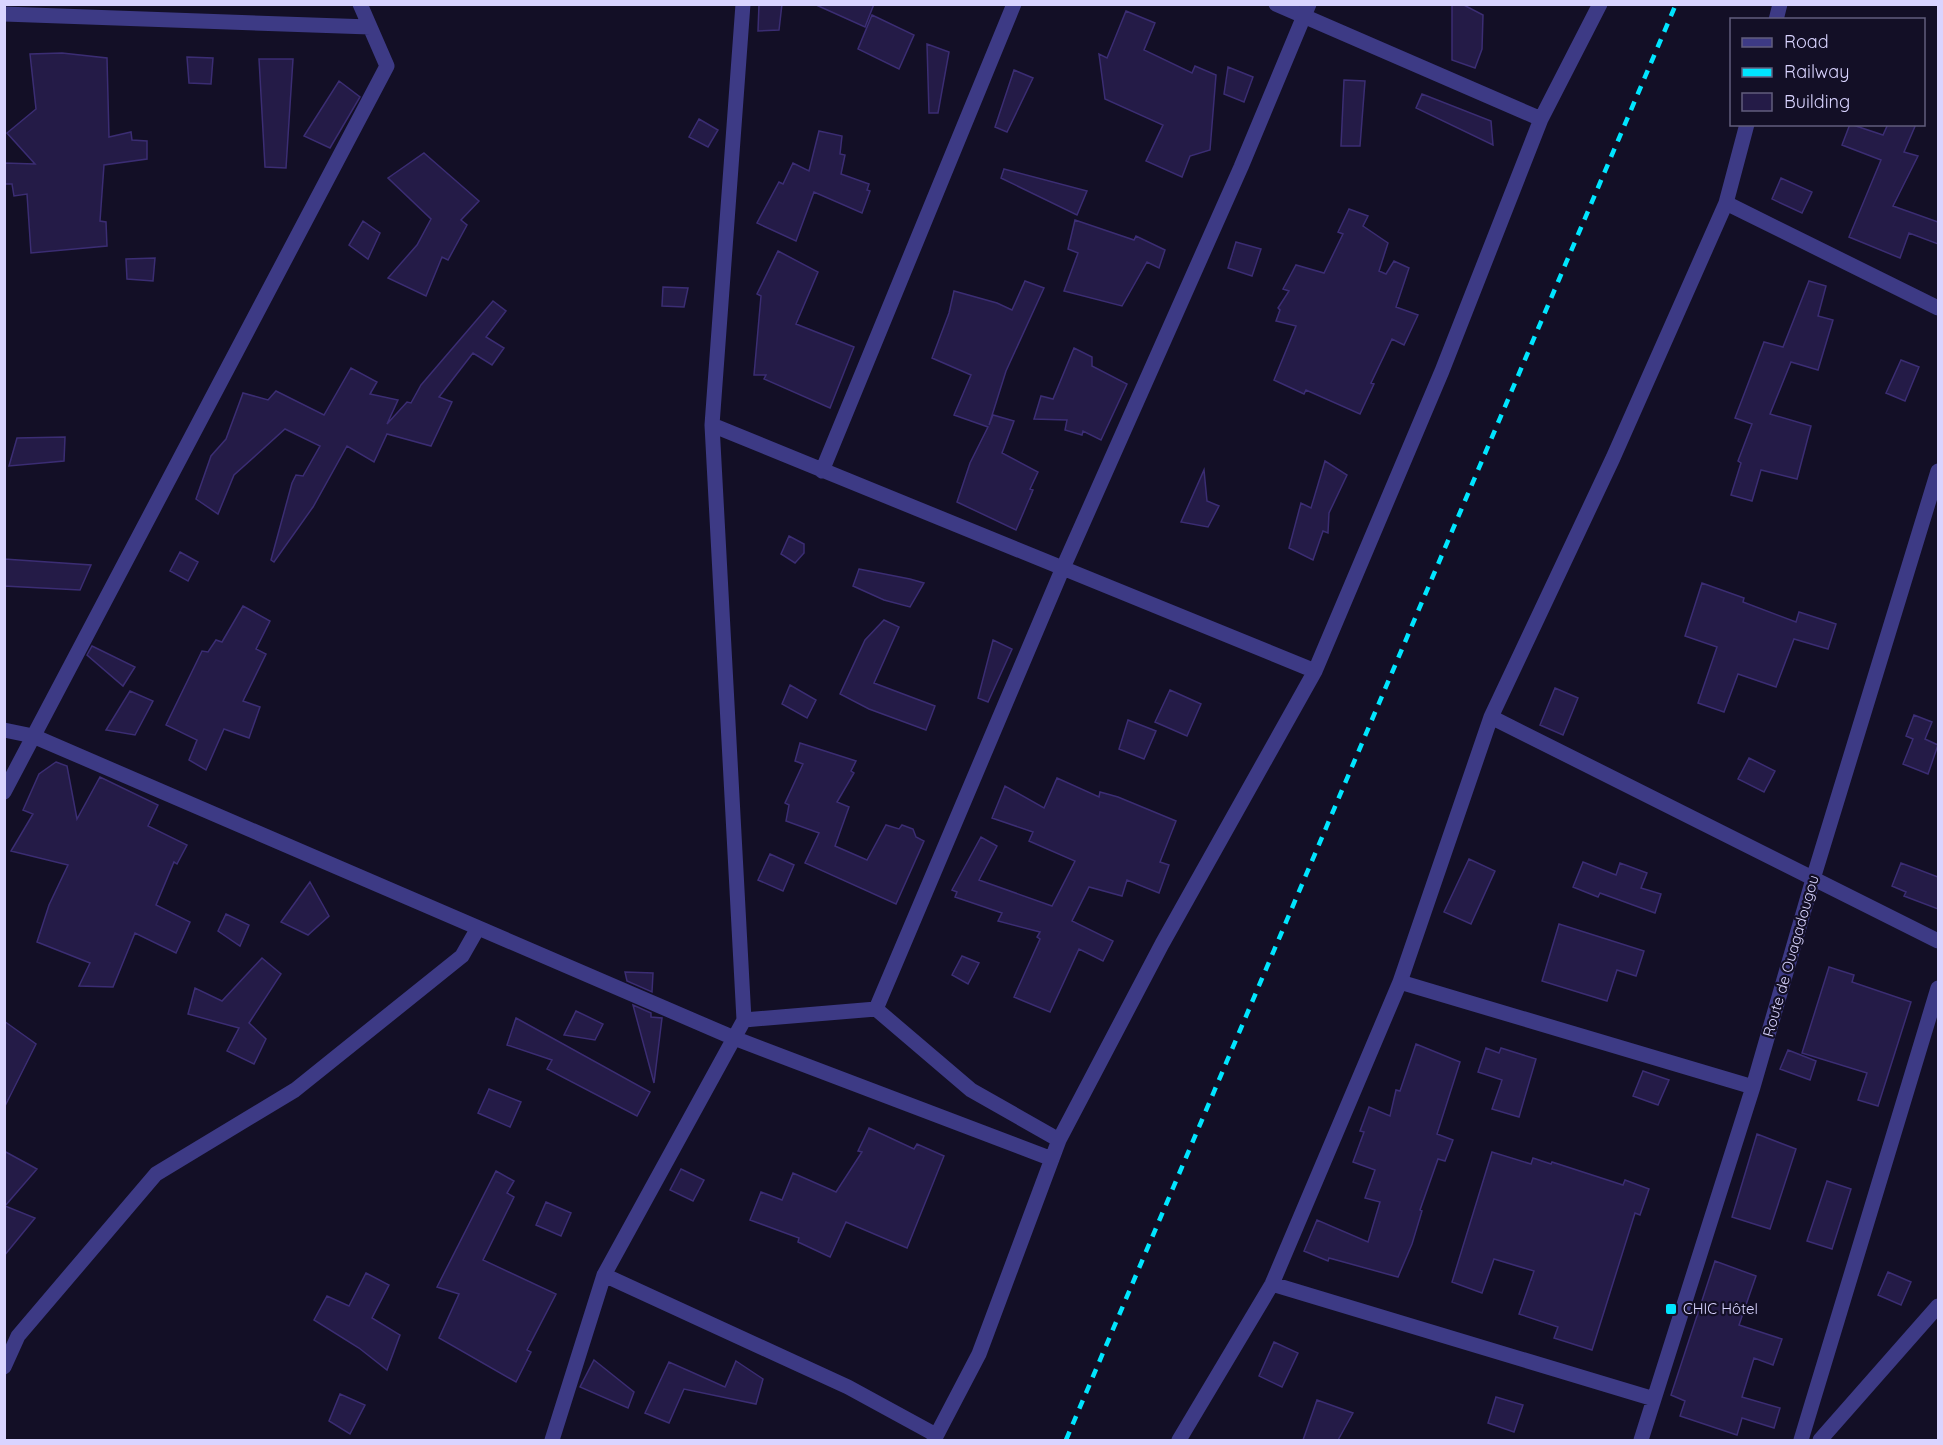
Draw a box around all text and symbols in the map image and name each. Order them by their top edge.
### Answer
legend [1730,18,1925,126]
text: Road [1784,30,1829,53]
text: Railway [1784,60,1850,83]
text: Building [1784,90,1850,113]
street label: Route de Ouagadougou [1758,873,1823,1039]
place label: CHIC Hôtel [1683,1299,1758,1318]
marker: CHIC Hôtel [1664,1302,1678,1316]

